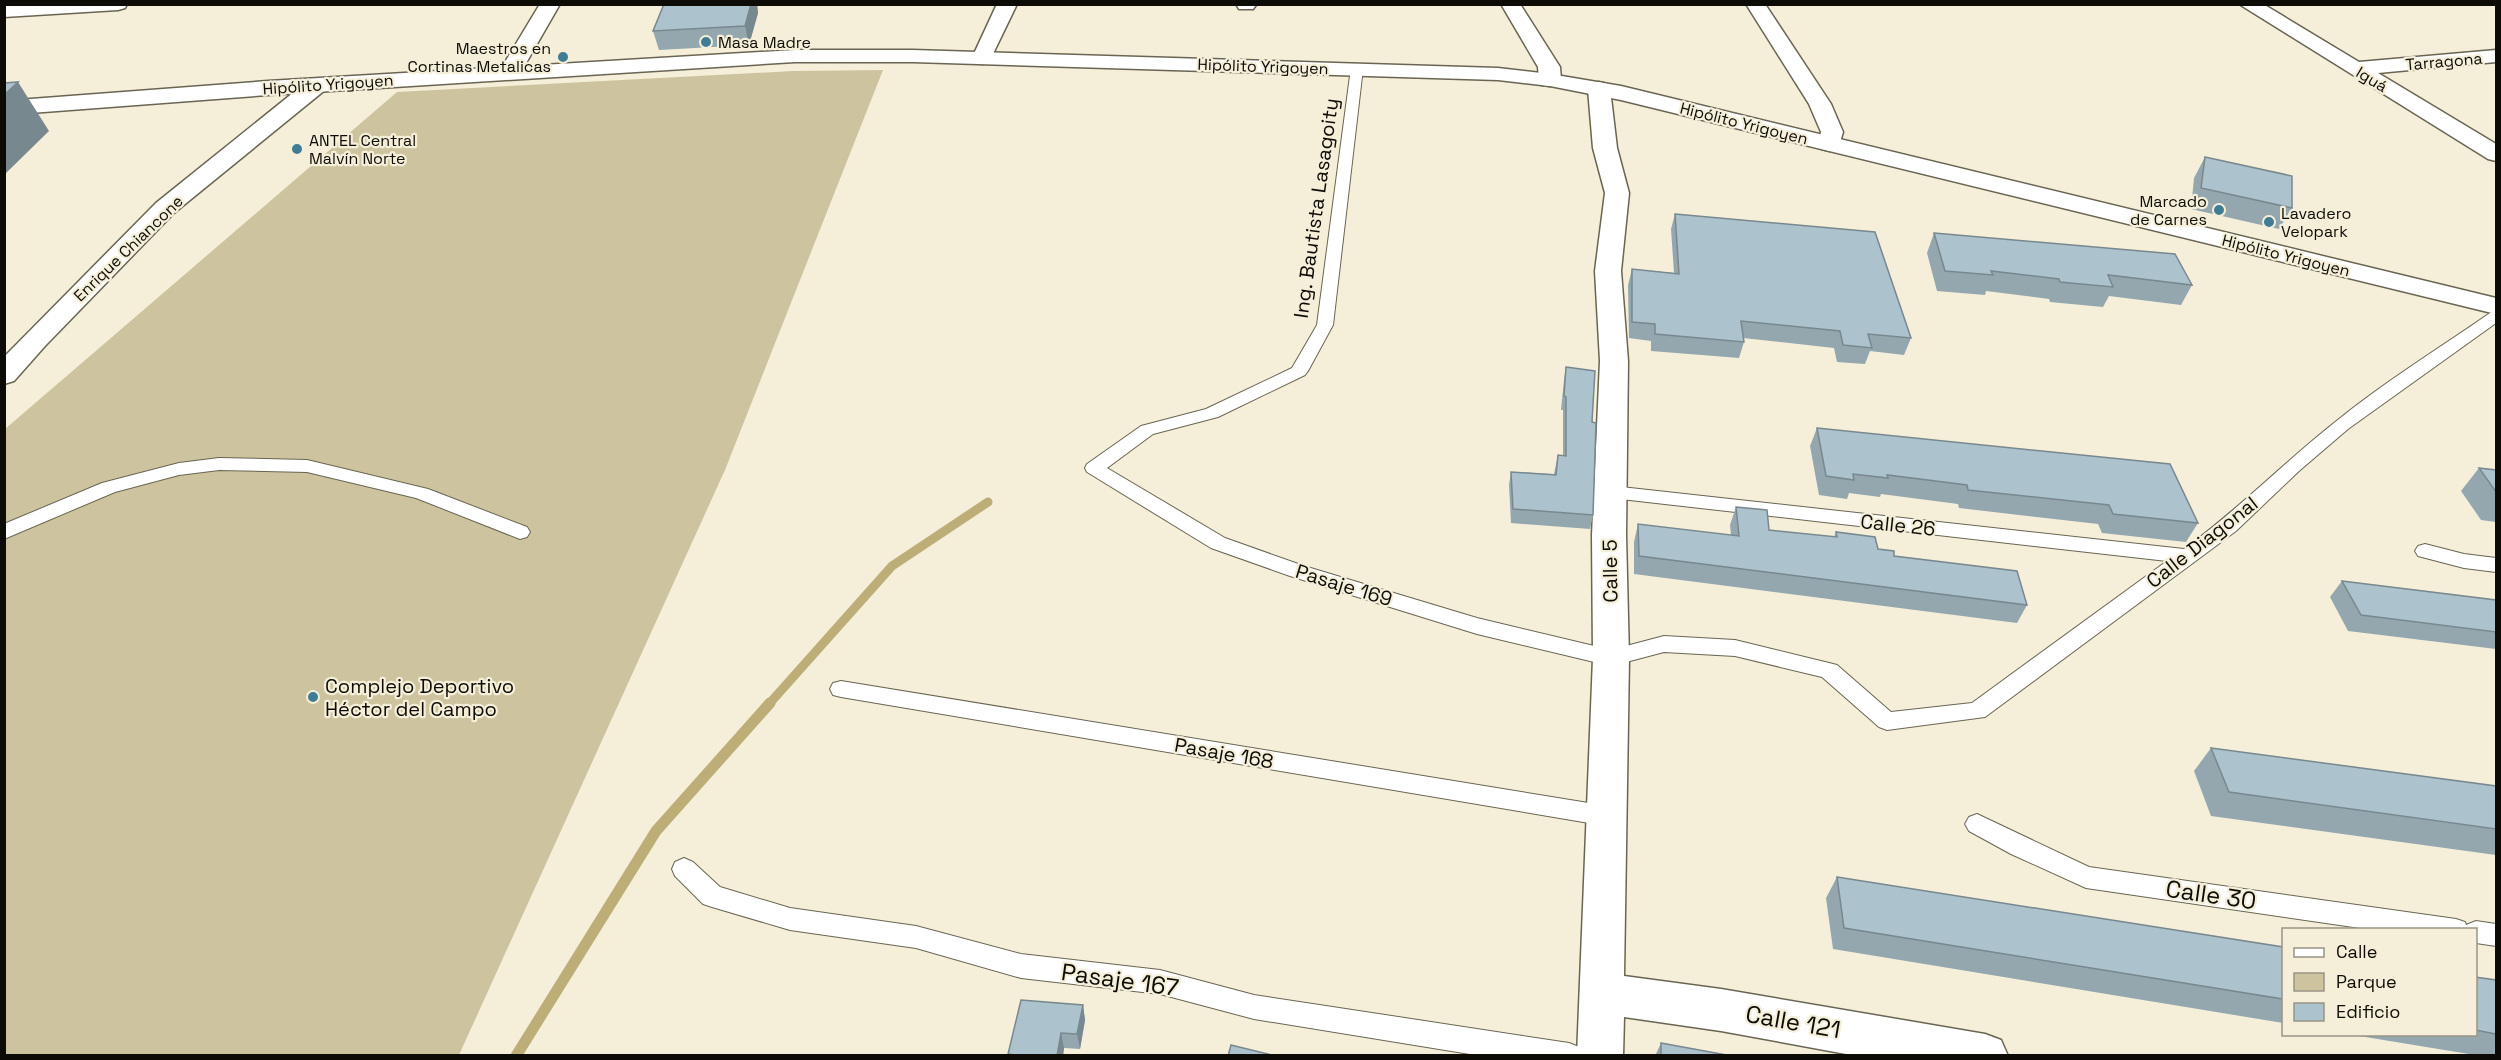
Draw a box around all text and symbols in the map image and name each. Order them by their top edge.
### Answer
place label: Masa Madre [718,32,811,53]
marker: Masa Madre [699,35,713,49]
place label: Maestros en Cortinas Metalicas [408,38,551,77]
street label: Tarragona [2405,48,2483,75]
marker: Maestros en Cortinas Metalicas [556,50,570,64]
street label: Hipólito Yrigoyen [1197,54,1329,79]
street label: Iguá [2352,62,2391,97]
street label: Hipólito Yrigoyen [262,69,394,100]
street label: Ing. Bautista Lasagoity [1288,96,1344,320]
street label: Hipólito Yrigoyen [1678,97,1810,150]
place label: ANTEL Central Malvín Norte [309,130,416,169]
marker: ANTEL Central Malvín Norte [290,142,304,156]
street label: Enrique Chiancone [69,191,188,306]
place label: Marcado de Carnes [2130,191,2207,230]
marker: Marcado de Carnes [2212,203,2226,217]
place label: Lavadero Velopark [2281,203,2351,242]
marker: Lavadero Velopark [2262,215,2276,229]
street label: Hipólito Yrigoyen [2220,229,2352,282]
street label: Calle Diagonal [2141,490,2263,594]
street label: Calle 26 [1859,508,1937,542]
street label: Calle 5 [1596,539,1624,603]
street label: Pasaje 169 [1292,558,1396,612]
place label: Complejo Deportivo Héctor del Campo [325,673,514,722]
marker: Complejo Deportivo Héctor del Campo [306,690,320,704]
street label: Pasaje 168 [1172,732,1276,774]
street label: Calle 30 [2164,873,2258,916]
legend [2282,928,2477,1036]
text: Calle [2336,940,2377,963]
street label: Pasaje 167 [1059,956,1181,1003]
text: Parque [2336,970,2397,993]
street label: Calle 121 [1743,998,1843,1045]
text: Edificio [2336,1000,2400,1023]

